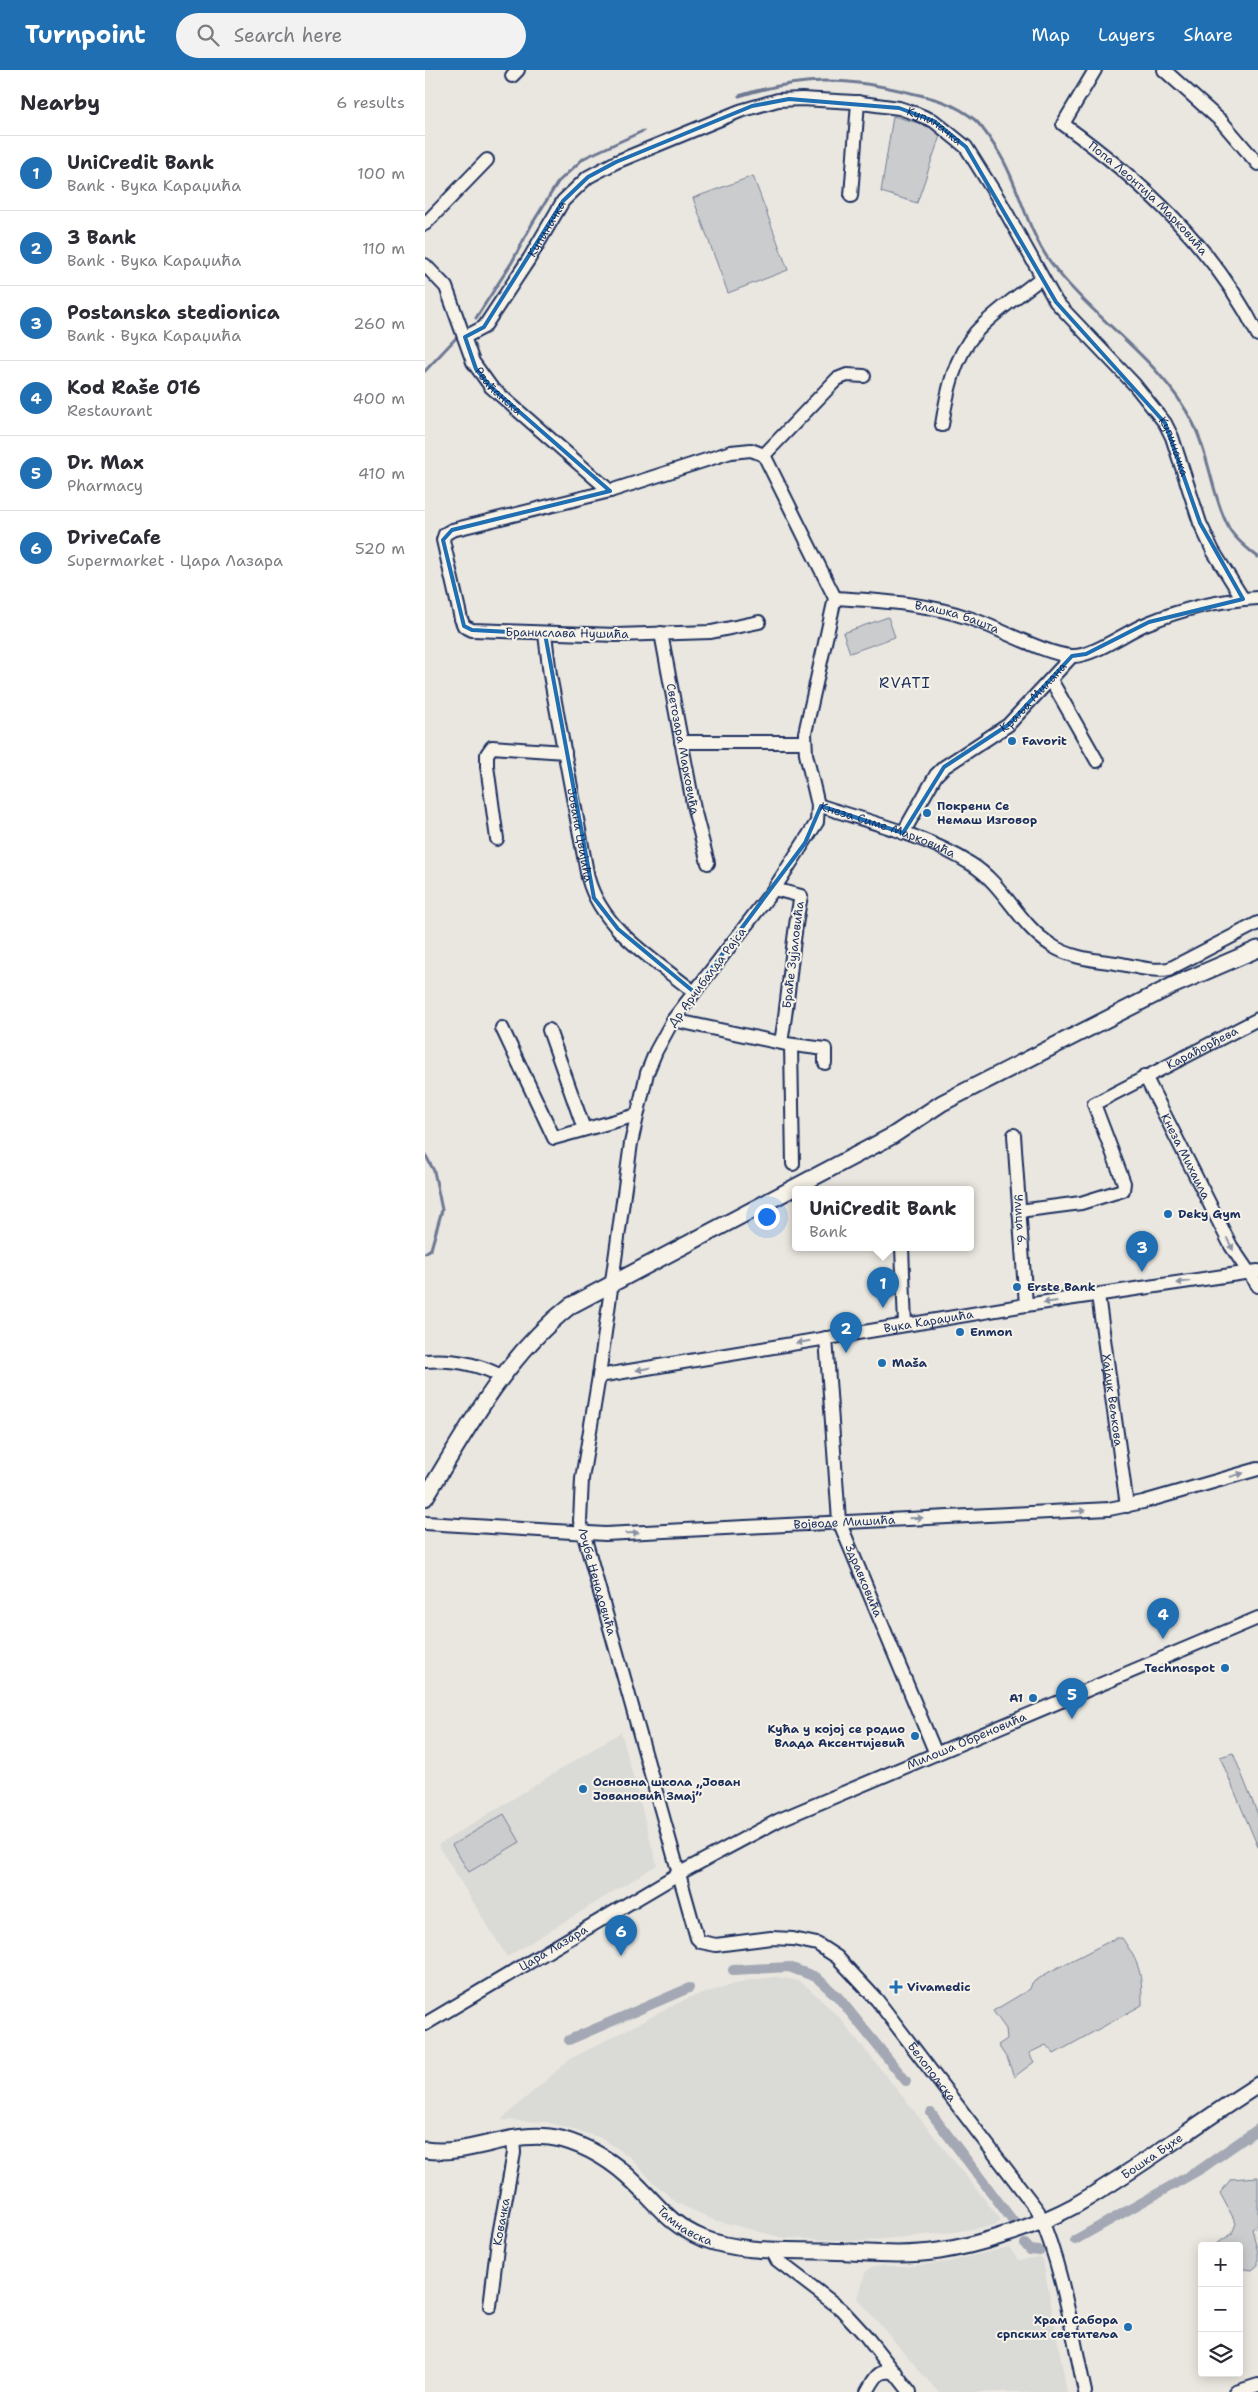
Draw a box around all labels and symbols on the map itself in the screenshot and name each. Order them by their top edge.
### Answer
street label: Купиначка [905,103,966,149]
street label: Попа Леонтија Марковића [1085,138,1212,259]
street label: Купиначка [524,197,570,260]
street label: Рваћанска [471,364,526,419]
street label: Купиначка [1155,413,1193,479]
street label: Влашка башта [914,597,1002,637]
street label: Бранислава Нушића [505,624,629,642]
street label: Краља Милана [997,658,1071,736]
district label: RVATI [879,673,931,693]
street label: Светозара Марковића [663,682,703,817]
place label: Favorit [1022,733,1067,749]
marker: Favorit [1006,735,1018,747]
street label: Јована Цвијића [563,787,597,884]
street label: Кнеза Симе Марковића [818,798,958,862]
place label: Покрени Се Немаш Изговор [937,798,1037,828]
marker: Покрени Се Немаш Изговор [921,807,933,819]
street label: Браће Зујаловића [778,900,808,1010]
street label: Др Арчибалда Рајса [664,924,750,1030]
street label: Карађорђева [1164,1022,1241,1073]
street label: Кнеза Михаила [1157,1111,1214,1202]
street label: Улица 6. [1010,1194,1030,1246]
your location [754,1204,780,1230]
place label: Deky Gym [1178,1206,1241,1222]
marker: Deky Gym [1162,1208,1174,1220]
pin: 3 [1126,1231,1158,1272]
one-way arrow [1226,1237,1235,1251]
pin: 1 [867,1267,899,1308]
place label: Erste Bank [1027,1279,1096,1295]
one-way arrow [1175,1279,1191,1287]
marker: Erste Bank [1011,1281,1023,1293]
one-way arrow [1042,1298,1058,1306]
street label: Вука Караџића [883,1306,975,1337]
pin: 2 [830,1312,862,1353]
place label: Enmon [970,1324,1012,1340]
marker: Enmon [954,1326,966,1338]
one-way arrow [795,1338,811,1346]
street label: Хајдук Вељкова [1098,1353,1127,1448]
place label: Maša [892,1355,928,1371]
marker: Maša [876,1357,888,1369]
one-way arrow [635,1365,651,1373]
one-way arrow [1229,1470,1244,1478]
one-way arrow [1071,1506,1087,1514]
street label: Војводе Мишића [793,1512,896,1533]
one-way arrow [909,1514,925,1522]
street label: Љубе Ненадовића [574,1526,620,1638]
one-way arrow [624,1528,640,1536]
street label: Здравковића [841,1542,886,1620]
pin: 4 [1147,1598,1179,1639]
place label: Technospot [1145,1660,1215,1676]
marker: Technospot [1219,1662,1231,1674]
pin: 5 [1056,1678,1088,1719]
place label: A1 [1009,1690,1023,1706]
marker: A1 [1027,1692,1039,1704]
street label: Милоша Обреновића [904,1708,1029,1773]
place label: Кућа у којој се родио Влада Аксентијевић [768,1721,905,1751]
marker: Кућа у којој се родио Влада Аксентијевић [909,1730,921,1742]
place label: Основна школа „Јован Јовановић Змај” [593,1774,741,1804]
marker: Основна школа „Јован Јовановић Змај” [577,1783,589,1795]
pin: 6 [605,1915,637,1956]
street label: Цара Лазара [516,1921,591,1975]
place label: Vivamedic [907,1979,971,1995]
marker: Vivamedic [889,1980,903,1994]
street label: Белопољска [904,2039,960,2106]
street label: Бошка Бухе [1118,2130,1186,2183]
street label: Ковачка [489,2196,514,2246]
street label: Тамнавска [654,2202,715,2249]
place label: Храм Сабора српских светитеља [997,2312,1119,2342]
marker: Храм Сабора српских светитеља [1122,2321,1134,2333]

